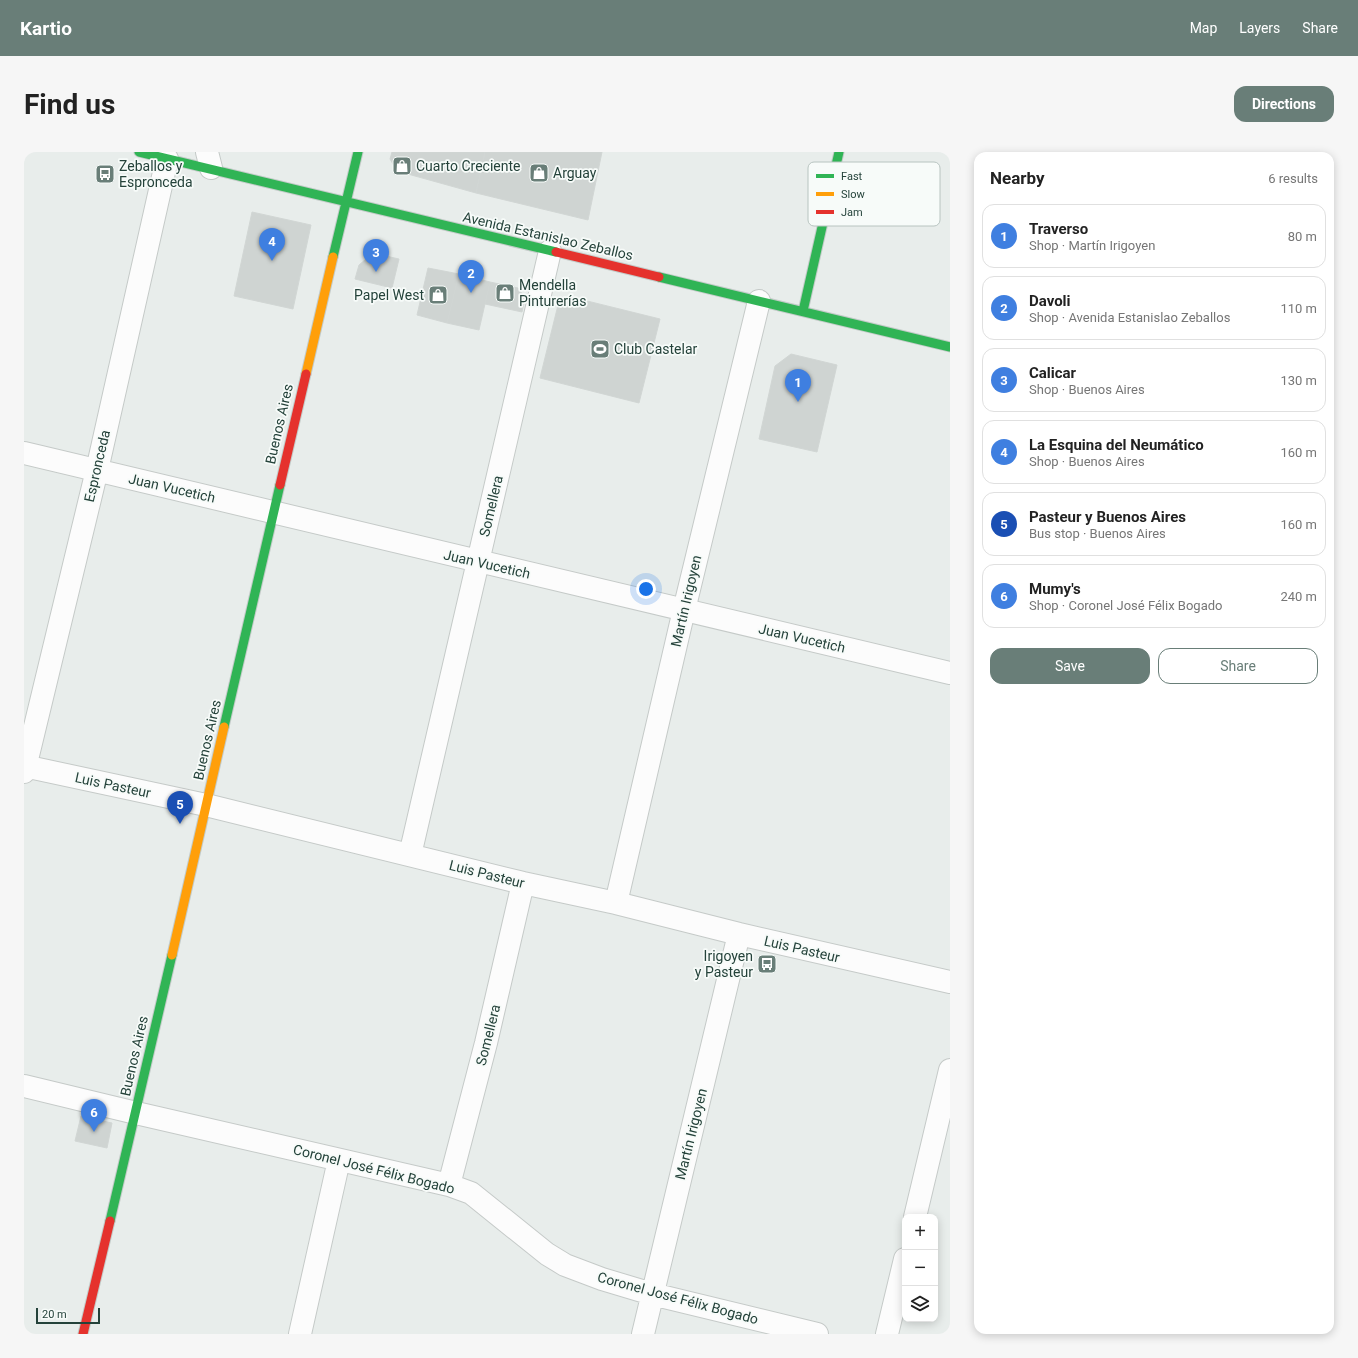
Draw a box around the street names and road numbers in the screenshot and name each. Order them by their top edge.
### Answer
street label: Avenida Estanislao Zeballos [461,209,635,263]
street label: Buenos Aires [262,382,296,466]
street label: Espronceda [81,428,113,504]
street label: Juan Vucetich [127,470,217,506]
street label: Somellera [476,474,506,538]
street label: Juan Vucetich [442,546,532,582]
street label: Martín Irigoyen [668,554,704,648]
street label: Juan Vucetich [757,620,847,656]
street label: Buenos Aires [190,698,224,782]
street label: Luis Pasteur [74,769,153,801]
street label: Luis Pasteur [448,857,527,891]
street label: Luis Pasteur [763,933,842,966]
street label: Somellera [473,1003,503,1067]
street label: Buenos Aires [117,1014,151,1098]
street label: Martín Irigoyen [672,1087,710,1181]
street label: Coronel José Félix Bogado [292,1141,456,1197]
street label: Coronel José Félix Bogado [596,1269,760,1327]

